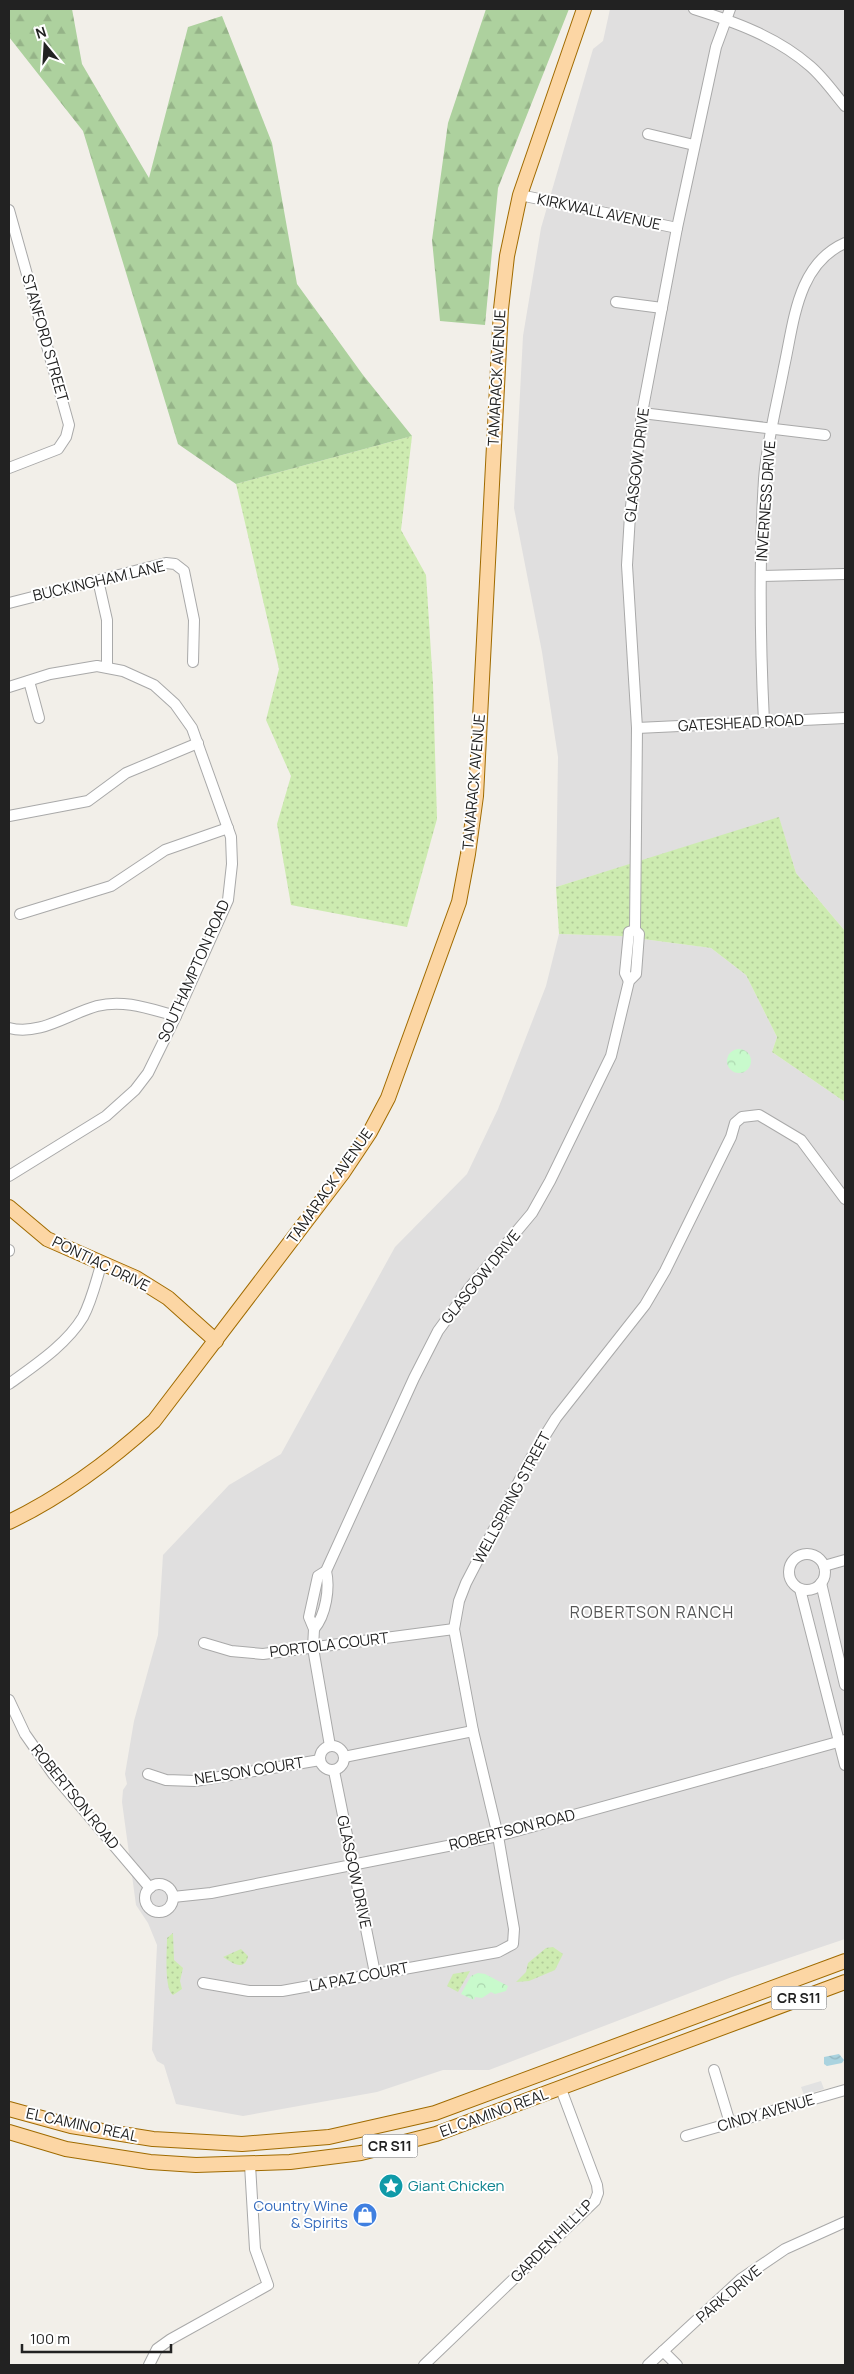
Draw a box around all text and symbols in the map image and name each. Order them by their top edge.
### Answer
north arrow [20,20,70,70]
text: N [33,22,49,43]
street label: KIRKWALL AVENUE [535,188,663,235]
street label: STANFORD STREET [17,271,74,404]
street label: TAMARACK AVENUE [482,309,511,447]
street label: GLASGOW DRIVE [619,406,654,523]
street label: INVERNESS DRIVE [751,440,780,562]
street label: BUCKINGHAM LANE [31,555,167,606]
street label: GATESHEAD ROAD [677,709,805,736]
street label: TAMARACK AVENUE [457,713,490,851]
street label: SOUTHAMPTON ROAD [153,896,234,1045]
street label: TAMARACK AVENUE [282,1124,377,1248]
street label: GLASGOW DRIVE [436,1225,525,1328]
street label: PONTIAC DRIVE [49,1231,154,1296]
street label: WELLSPRING STREET [468,1428,555,1567]
district label: ROBERTSON RANCH [570,1601,734,1623]
street label: PORTOLA COURT [268,1627,390,1662]
street label: ROBERTSON ROAD [27,1740,124,1854]
street label: NELSON COURT [193,1751,305,1790]
street label: ROBERTSON ROAD [447,1804,577,1855]
street label: GLASGOW DRIVE [332,1813,377,1930]
street label: LA PAZ COURT [307,1957,410,1996]
road number: CR S11 [772,1986,826,2010]
street label: EL CAMINO REAL [437,2083,551,2142]
street label: CINDY AVENUE [715,2089,817,2136]
street label: EL CAMINO REAL [24,2102,140,2147]
road number: CR S11 [362,2134,418,2158]
place icon: Giant Chicken [378,2173,404,2199]
place label: Giant Chicken [408,2175,505,2196]
place label: Country Wine & Spirits [253,2195,348,2233]
street label: GARDEN HILL LP [506,2195,598,2287]
shop icon: Country Wine & Spirits [352,2202,378,2228]
street label: PARK DRIVE [691,2260,766,2327]
scale bar [22,2322,171,2354]
text: 100 m [30,2328,70,2349]

